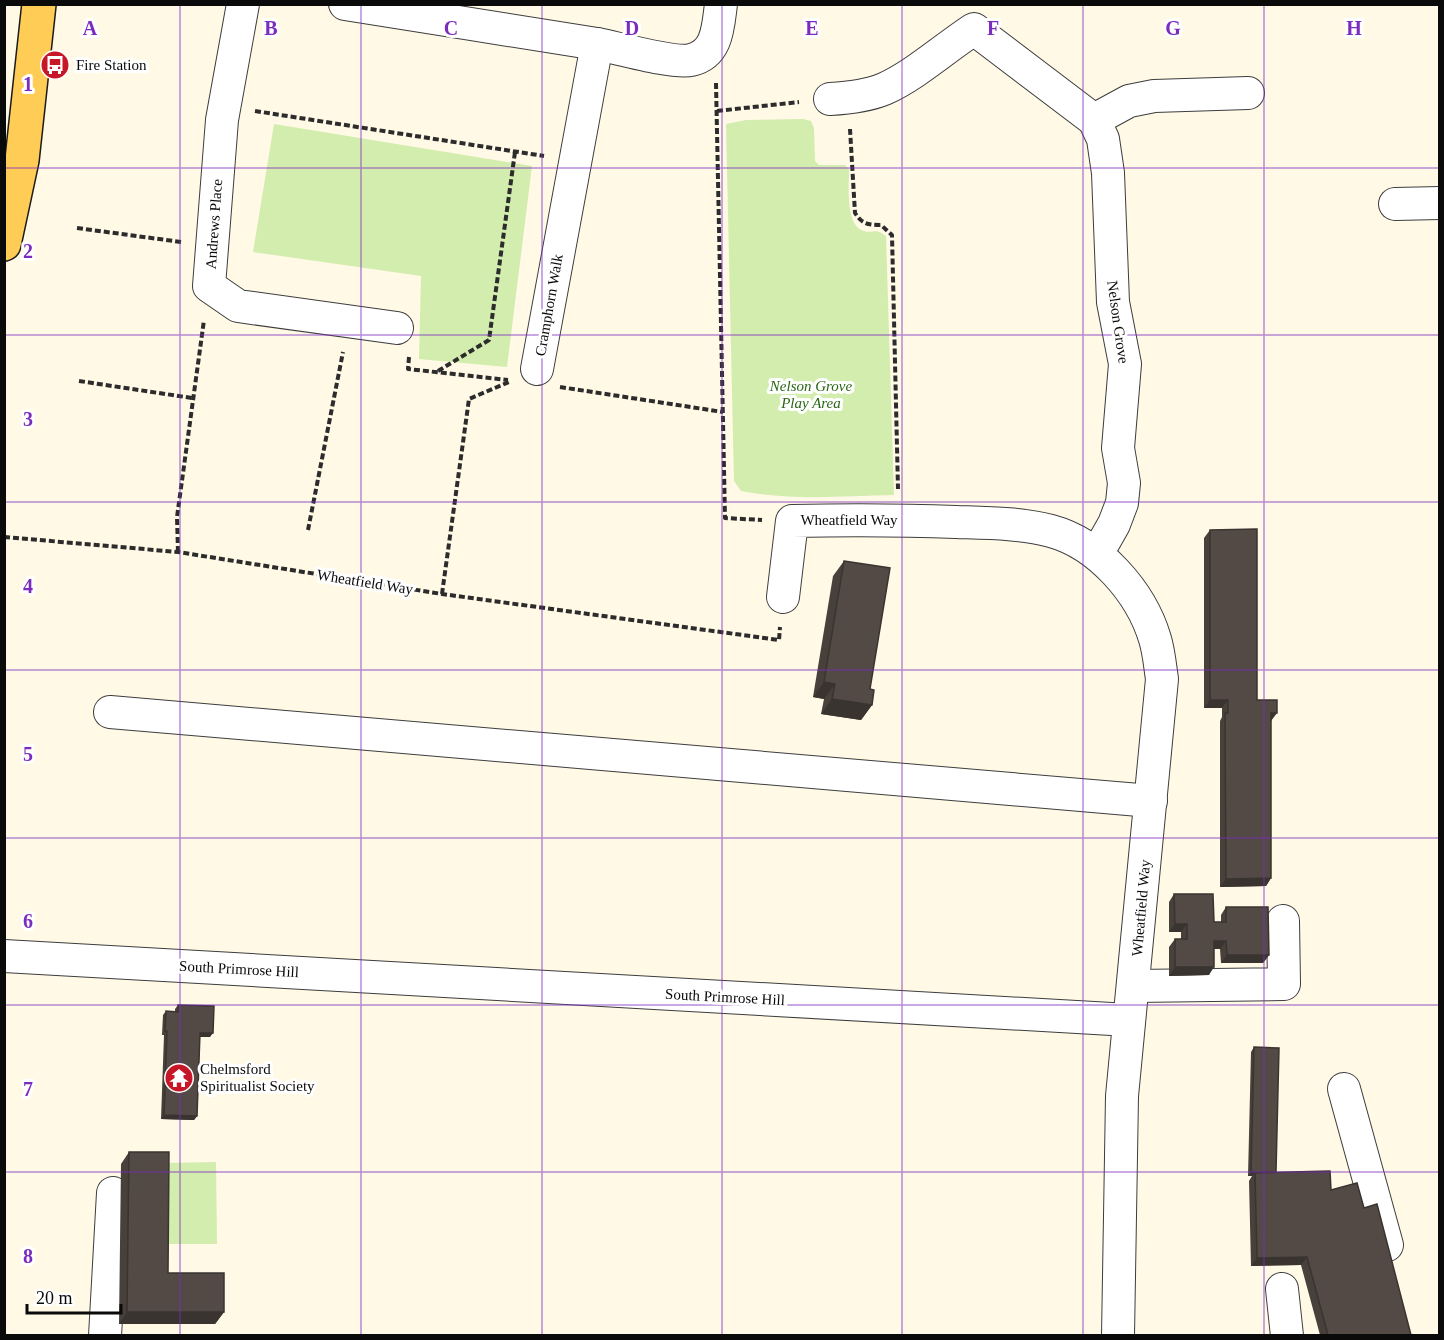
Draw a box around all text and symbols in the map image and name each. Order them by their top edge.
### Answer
text: A [83,17,98,39]
text: B [264,17,278,39]
text: C [444,17,458,39]
text: D [625,17,639,39]
text: E [805,17,819,39]
text: F [987,17,999,39]
text: G [1165,17,1181,39]
text: H [1346,17,1362,39]
bus stop icon: Fire Station [39,49,71,81]
place label: Fire Station [76,57,147,73]
text: 1 [23,73,33,95]
street label: Andrews Place [203,178,225,270]
text: 2 [23,240,33,262]
street label: Cramphorn Walk [532,252,566,357]
street label: Nelson Grove [1104,279,1132,365]
park label: Nelson Grove Play Area [769,378,853,411]
text: 3 [23,408,33,430]
street label: Wheatfield Way [800,512,898,528]
street label: Wheatfield Way [316,566,415,598]
text: 4 [23,575,33,597]
text: 5 [23,743,33,765]
street label: Wheatfield Way [1129,858,1153,957]
text: 6 [23,910,33,932]
street label: South Primrose Hill [179,958,299,980]
street label: South Primrose Hill [665,986,785,1008]
place label: Chelmsford Spiritualist Society [200,1061,315,1094]
temple icon: Chelmsford Spiritualist Society [163,1062,195,1094]
text: 7 [23,1078,33,1100]
text: 8 [23,1245,33,1267]
scale bar [27,1277,122,1315]
text: 20 m [36,1288,73,1308]

